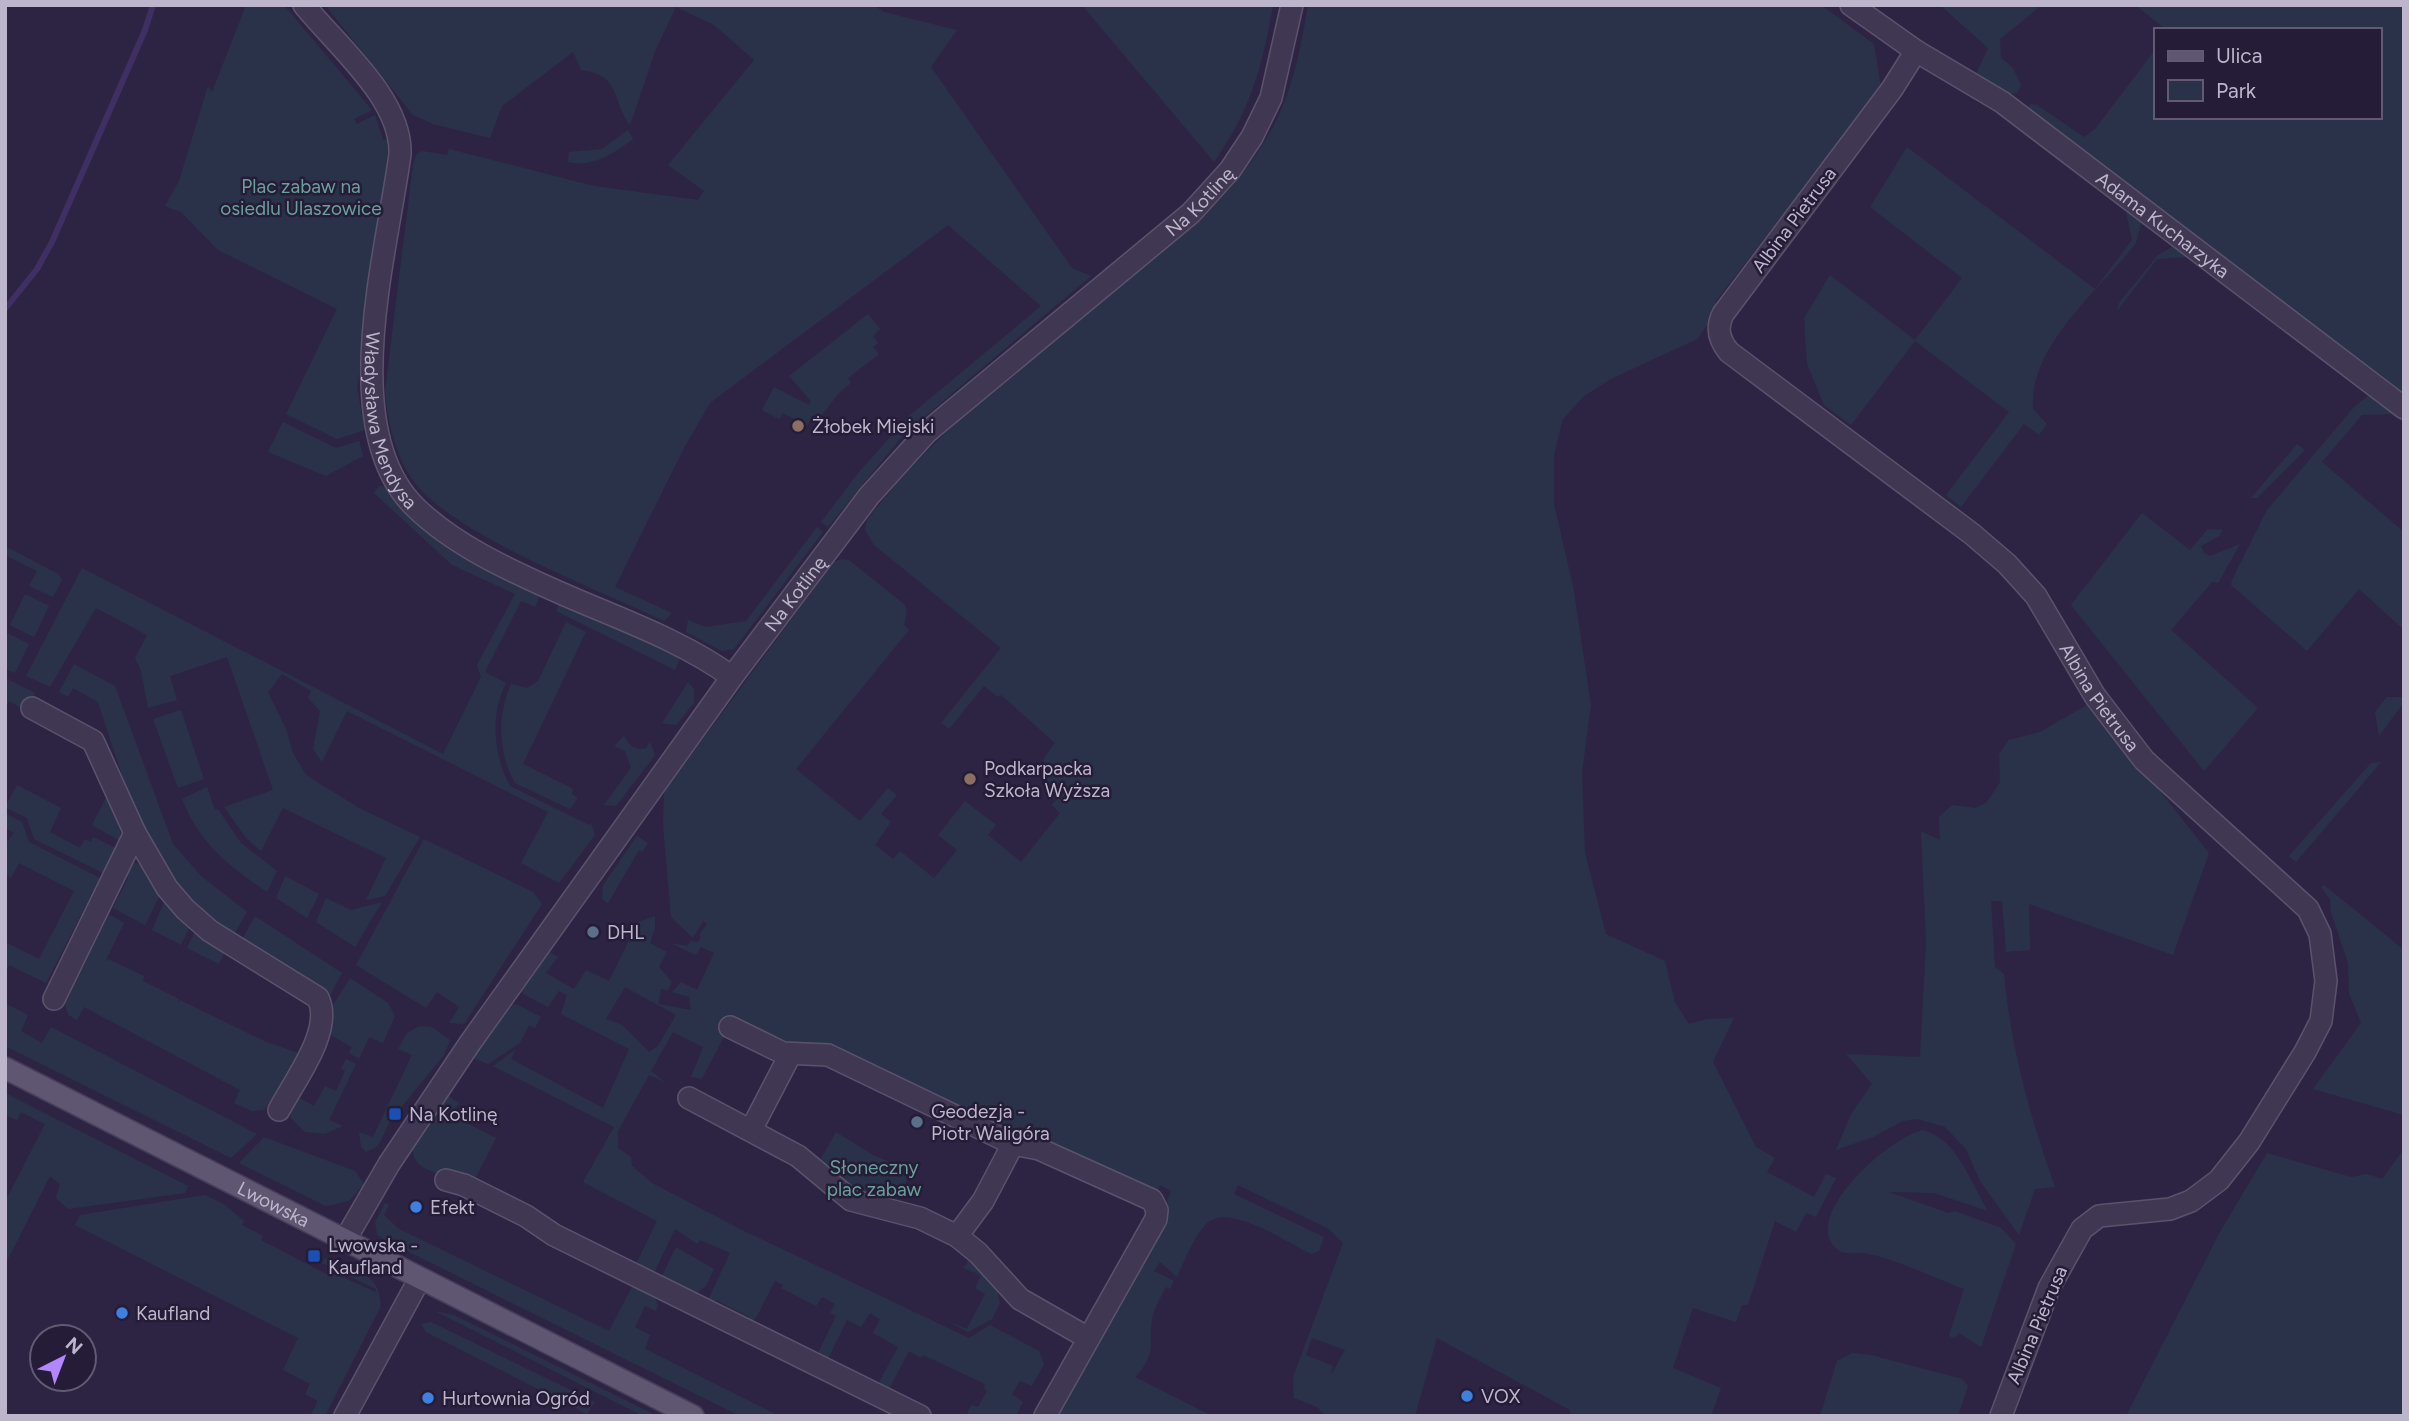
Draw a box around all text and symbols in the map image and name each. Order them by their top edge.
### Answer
legend [2154,28,2381,119]
text: Ulica [2216,43,2262,68]
text: Park [2216,78,2257,103]
street label: Na Kotlinę [1160,162,1239,241]
street label: Albina Pietrusa [1747,163,1841,277]
street label: Adama Kucharzyka [2092,167,2234,283]
park label: Plac zabaw na osiedlu Ulaszowice [220,175,382,220]
street label: Władysława Mendysa [360,331,422,514]
place label: Żłobek Miejski [812,415,934,438]
marker: Żłobek Miejski [790,418,806,434]
street label: Na Kotlinę [759,551,831,636]
street label: Albina Pietrusa [2055,639,2145,756]
place label: Podkarpacka Szkoła Wyższa [984,757,1110,802]
marker: Podkarpacka Szkoła Wyższa [962,771,978,787]
place label: DHL [607,921,644,944]
marker: DHL [585,924,601,940]
place label: Geodezja - Piotr Waligóra [931,1100,1050,1145]
place label: Na Kotlinę [409,1103,498,1126]
marker: Na Kotlinę [387,1106,403,1122]
marker: Geodezja - Piotr Waligóra [909,1114,925,1130]
park label: Słoneczny plac zabaw [827,1156,921,1201]
street label: Lwowska [234,1176,313,1232]
place label: Efekt [430,1196,475,1219]
marker: Efekt [408,1199,424,1215]
place label: Lwowska - Kaufland [328,1234,418,1279]
marker: Lwowska - Kaufland [306,1248,322,1264]
street label: Albina Pietrusa [2002,1262,2072,1388]
place label: Kaufland [136,1302,210,1325]
marker: Kaufland [114,1305,130,1321]
north arrow [28,1323,98,1393]
text: N [61,1332,87,1359]
place label: VOX [1481,1385,1521,1408]
place label: Hurtownia Ogród [442,1387,590,1410]
marker: VOX [1459,1388,1475,1404]
marker: Hurtownia Ogród [420,1390,436,1406]

